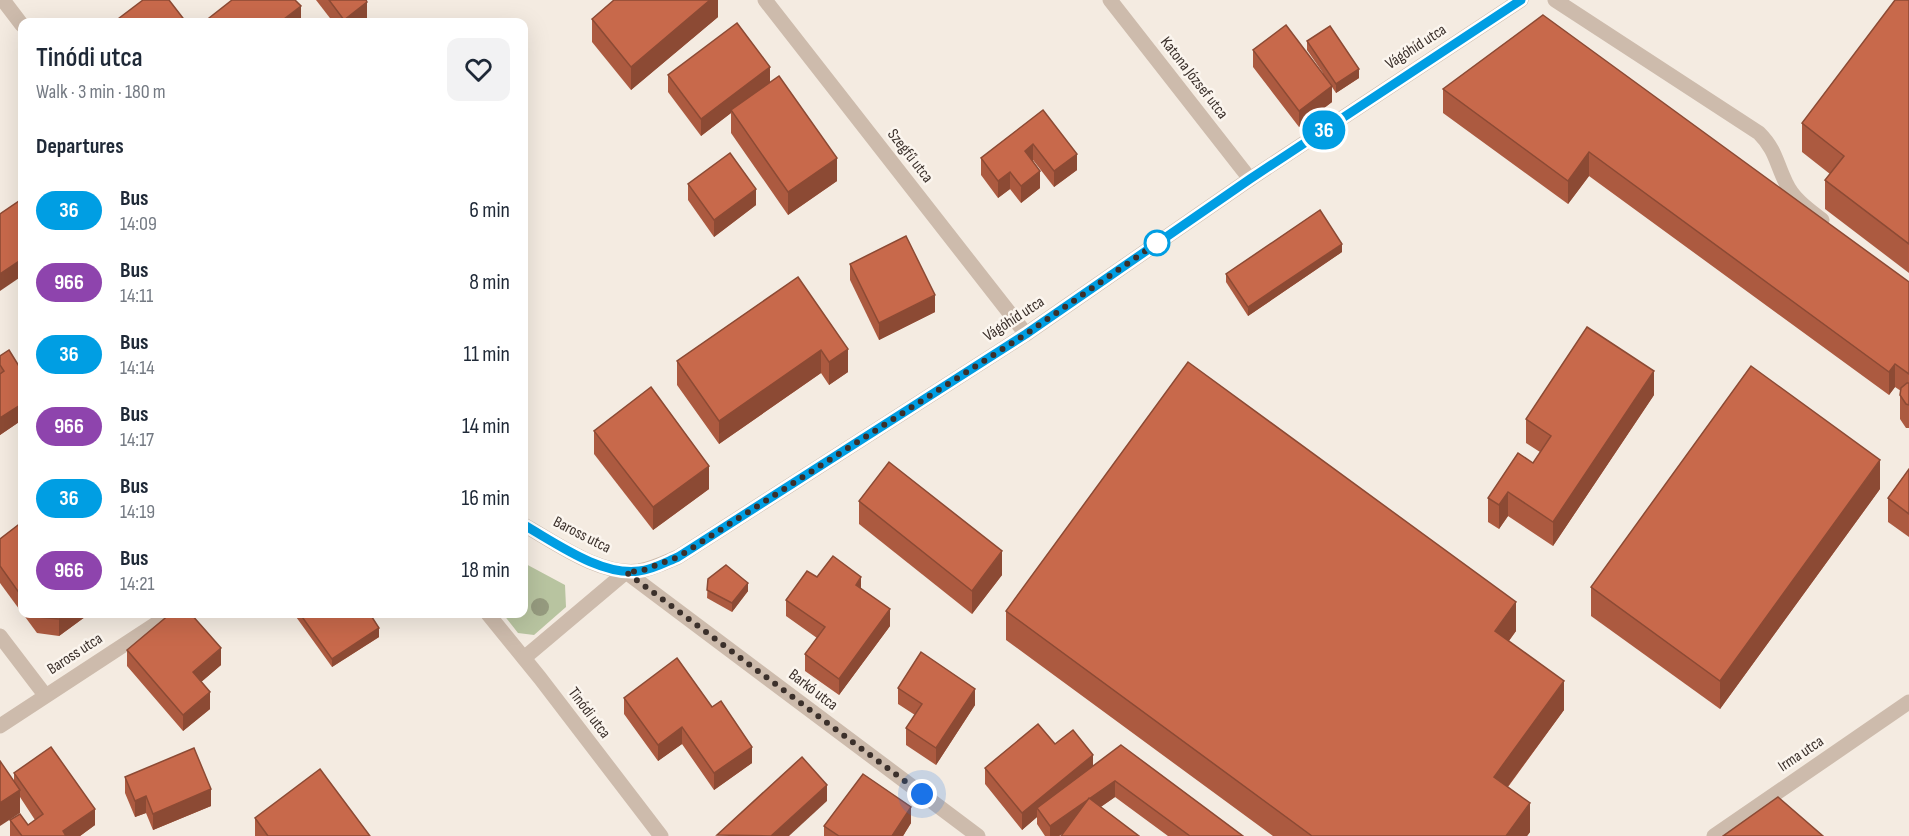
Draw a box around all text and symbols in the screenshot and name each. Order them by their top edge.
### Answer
street label: Vágóhíd utca [1382,20,1450,74]
street label: Katona József utca [1156,33,1232,123]
button: heart [447,38,510,101]
text: Tinódi utca [36,41,143,74]
text: Walk · 3 min · 180 m [36,80,166,104]
line badge: 36 [1297,110,1351,150]
text: 36 [1314,118,1334,143]
street label: Szegfű utca [883,125,937,187]
text: Departures [36,133,124,160]
text: Bus [120,185,149,212]
text: 6 min [469,197,510,224]
text: 36 [59,198,79,223]
text: 14:09 [120,212,157,236]
unlabelled marker [1144,230,1170,256]
text: Bus [120,257,149,284]
text: 8 min [469,269,510,296]
text: 966 [54,270,84,295]
text: 14:11 [120,284,153,308]
street label: Vágóhíd utca [980,292,1048,346]
text: Bus [120,329,149,356]
text: 11 min [463,341,510,368]
text: 36 [59,342,79,367]
text: 14:14 [120,356,155,380]
text: Bus [120,401,149,428]
text: 14 min [462,413,510,440]
text: 966 [54,414,84,439]
text: 14:17 [120,428,154,452]
text: Bus [120,473,149,500]
text: 16 min [462,485,510,512]
text: 36 [59,486,79,511]
text: 14:19 [120,500,155,524]
street label: Baross utca [550,512,614,558]
text: Bus [120,545,149,572]
text: 18 min [462,557,510,584]
text: 966 [54,558,84,583]
text: 14:21 [120,572,154,596]
street label: Baross utca [44,629,106,679]
street label: Barkó utca [785,665,841,715]
street label: Tinódi utca [564,684,614,742]
street label: Irma utca [1775,732,1827,776]
your location [907,779,937,809]

